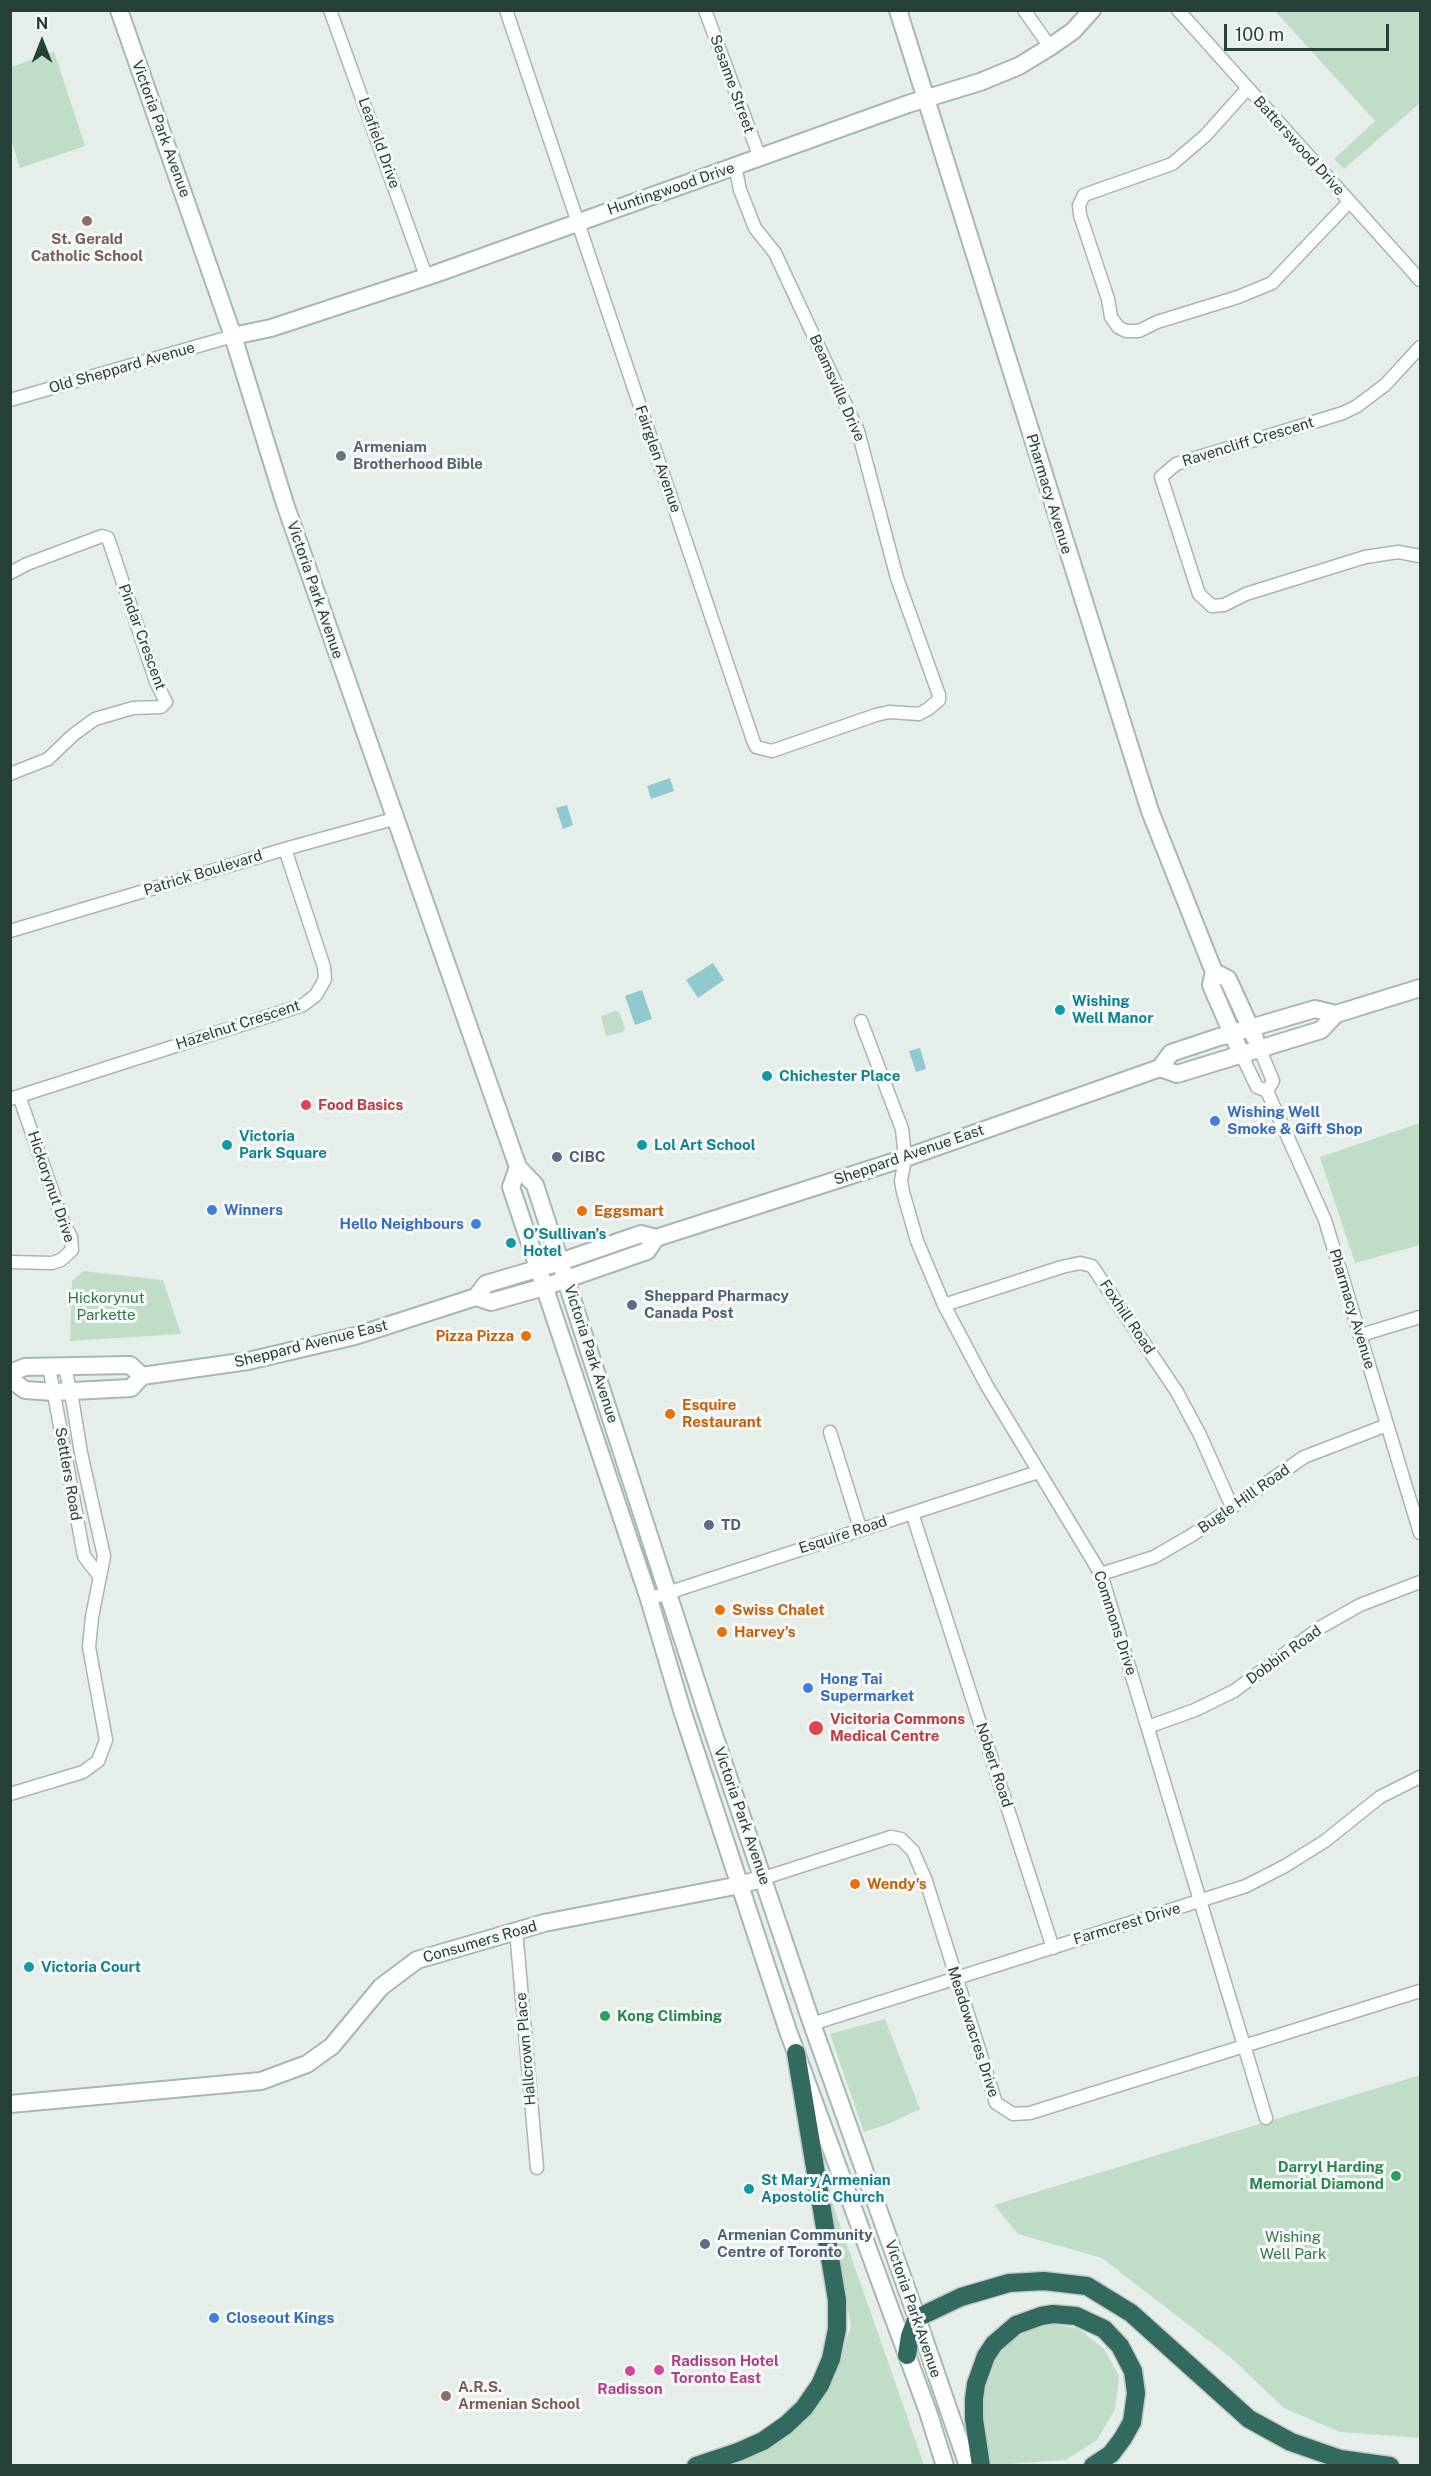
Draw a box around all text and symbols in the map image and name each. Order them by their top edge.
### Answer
north arrow [12,12,72,72]
scale bar [1227,12,1392,50]
text: N [36,14,48,33]
text: 100 m [1235,24,1284,45]
street label: Sesame Street [706,32,758,136]
street label: Victoria Park Avenue [128,58,194,200]
street label: Batterswood Drive [1250,93,1348,199]
street label: Leafield Drive [354,95,404,191]
street label: Huntingwood Drive [605,159,737,219]
marker: St. Gerald Catholic School [80,214,94,228]
place label: St. Gerald Catholic School [31,230,143,265]
street label: Beamsville Drive [805,332,869,444]
street label: Old Sheppard Avenue [47,339,197,397]
street label: Fairglen Avenue [631,403,685,515]
street label: Ravencliff Crescent [1180,413,1316,471]
street label: Pharmacy Avenue [1022,432,1076,556]
place label: Armeniam Brotherhood Bible [353,438,483,473]
marker: Armeniam Brotherhood Bible [334,449,348,463]
street label: Victoria Park Avenue [283,519,347,661]
street label: Pindar Crescent [114,581,170,693]
street label: Patrick Boulevard [141,846,265,900]
place label: Wishing Well Manor [1072,992,1153,1027]
street label: Hazelnut Crescent [174,996,302,1054]
marker: Wishing Well Manor [1053,1003,1067,1017]
place label: Chichester Place [779,1067,900,1085]
marker: Chichester Place [760,1069,774,1083]
place label: Food Basics [318,1096,403,1114]
marker: Food Basics [299,1098,313,1112]
place label: Wishing Well Smoke & Gift Shop [1227,1103,1363,1138]
marker: Wishing Well Smoke & Gift Shop [1208,1114,1222,1128]
street label: Sheppard Avenue East [832,1121,986,1189]
place label: Victoria Park Square [239,1127,327,1162]
street label: Hickorynut Drive [24,1129,78,1245]
place label: Lol Art School [654,1136,756,1154]
marker: Victoria Park Square [220,1138,234,1152]
marker: Lol Art School [635,1138,649,1152]
place label: CIBC [569,1148,605,1166]
marker: CIBC [550,1150,564,1164]
place label: Winners [224,1201,283,1219]
place label: Eggsmart [594,1202,664,1220]
marker: Winners [205,1203,219,1217]
marker: Eggsmart [575,1204,589,1218]
place label: Hello Neighbours [340,1215,464,1233]
marker: Hello Neighbours [469,1217,483,1231]
place label: O’Sullivan’s Hotel [523,1225,606,1260]
marker: O’Sullivan’s Hotel [504,1236,518,1250]
street label: Pharmacy Avenue [1325,1247,1379,1371]
street label: Foxhill Road [1096,1276,1158,1358]
street label: Victoria Park Avenue [560,1283,622,1425]
place label: Sheppard Pharmacy Canada Post [644,1287,789,1322]
park label: Hickorynut Parkette [67,1289,145,1324]
marker: Sheppard Pharmacy Canada Post [625,1298,639,1312]
street label: Sheppard Avenue East [232,1316,390,1372]
place label: Pizza Pizza [435,1327,514,1345]
marker: Pizza Pizza [519,1329,533,1343]
place label: Esquire Restaurant [682,1396,762,1431]
marker: Esquire Restaurant [663,1407,677,1421]
street label: Settlers Road [51,1426,85,1522]
street label: Bugle Hill Road [1195,1461,1293,1537]
street label: Esquire Road [797,1512,889,1558]
place label: TD [721,1516,741,1534]
marker: TD [702,1518,716,1532]
street label: Commons Drive [1090,1568,1140,1678]
place label: Swiss Chalet [732,1601,825,1619]
marker: Swiss Chalet [713,1603,727,1617]
street label: Dobbin Road [1243,1622,1325,1688]
place label: Harvey's [734,1623,796,1641]
marker: Harvey's [715,1625,729,1639]
place label: Hong Tai Supermarket [820,1670,914,1705]
marker: Hong Tai Supermarket [801,1681,815,1695]
place label: Vicitoria Commons Medical Centre [830,1710,965,1745]
marker: Vicitoria Commons Medical Centre [807,1719,825,1737]
street label: Nobert Road [972,1720,1016,1810]
street label: Victoria Park Avenue [710,1745,774,1887]
place label: Wendy's [867,1875,927,1893]
marker: Wendy's [848,1877,862,1891]
street label: Farmcrest Drive [1071,1899,1183,1949]
street label: Consumers Road [421,1917,539,1967]
place label: Victoria Court [41,1958,141,1976]
marker: Victoria Court [22,1960,36,1974]
street label: Meadowacres Drive [943,1964,1003,2100]
street label: Hallcrown Place [512,1992,540,2106]
place label: Kong Climbing [617,2007,722,2025]
marker: Kong Climbing [598,2009,612,2023]
place label: Darryl Harding Memorial Diamond [1249,2158,1384,2193]
marker: Darryl Harding Memorial Diamond [1389,2169,1403,2183]
place label: St Mary Armenian Apostolic Church [761,2171,891,2206]
marker: St Mary Armenian Apostolic Church [742,2182,756,2196]
place label: Armenian Community Centre of Toronto [717,2226,873,2261]
park label: Wishing Well Park [1260,2228,1326,2263]
marker: Armenian Community Centre of Toronto [698,2237,712,2251]
street label: Victoria Park Avenue [881,2238,945,2380]
place label: Closeout Kings [226,2309,334,2327]
marker: Closeout Kings [207,2311,221,2325]
place label: Radisson Hotel Toronto East [671,2352,779,2387]
marker: Radisson Hotel Toronto East [652,2363,666,2377]
marker: Radisson [623,2364,637,2378]
place label: A.R.S. Armenian School [458,2378,580,2413]
place label: Radisson [597,2380,663,2398]
marker: A.R.S. Armenian School [439,2389,453,2403]

